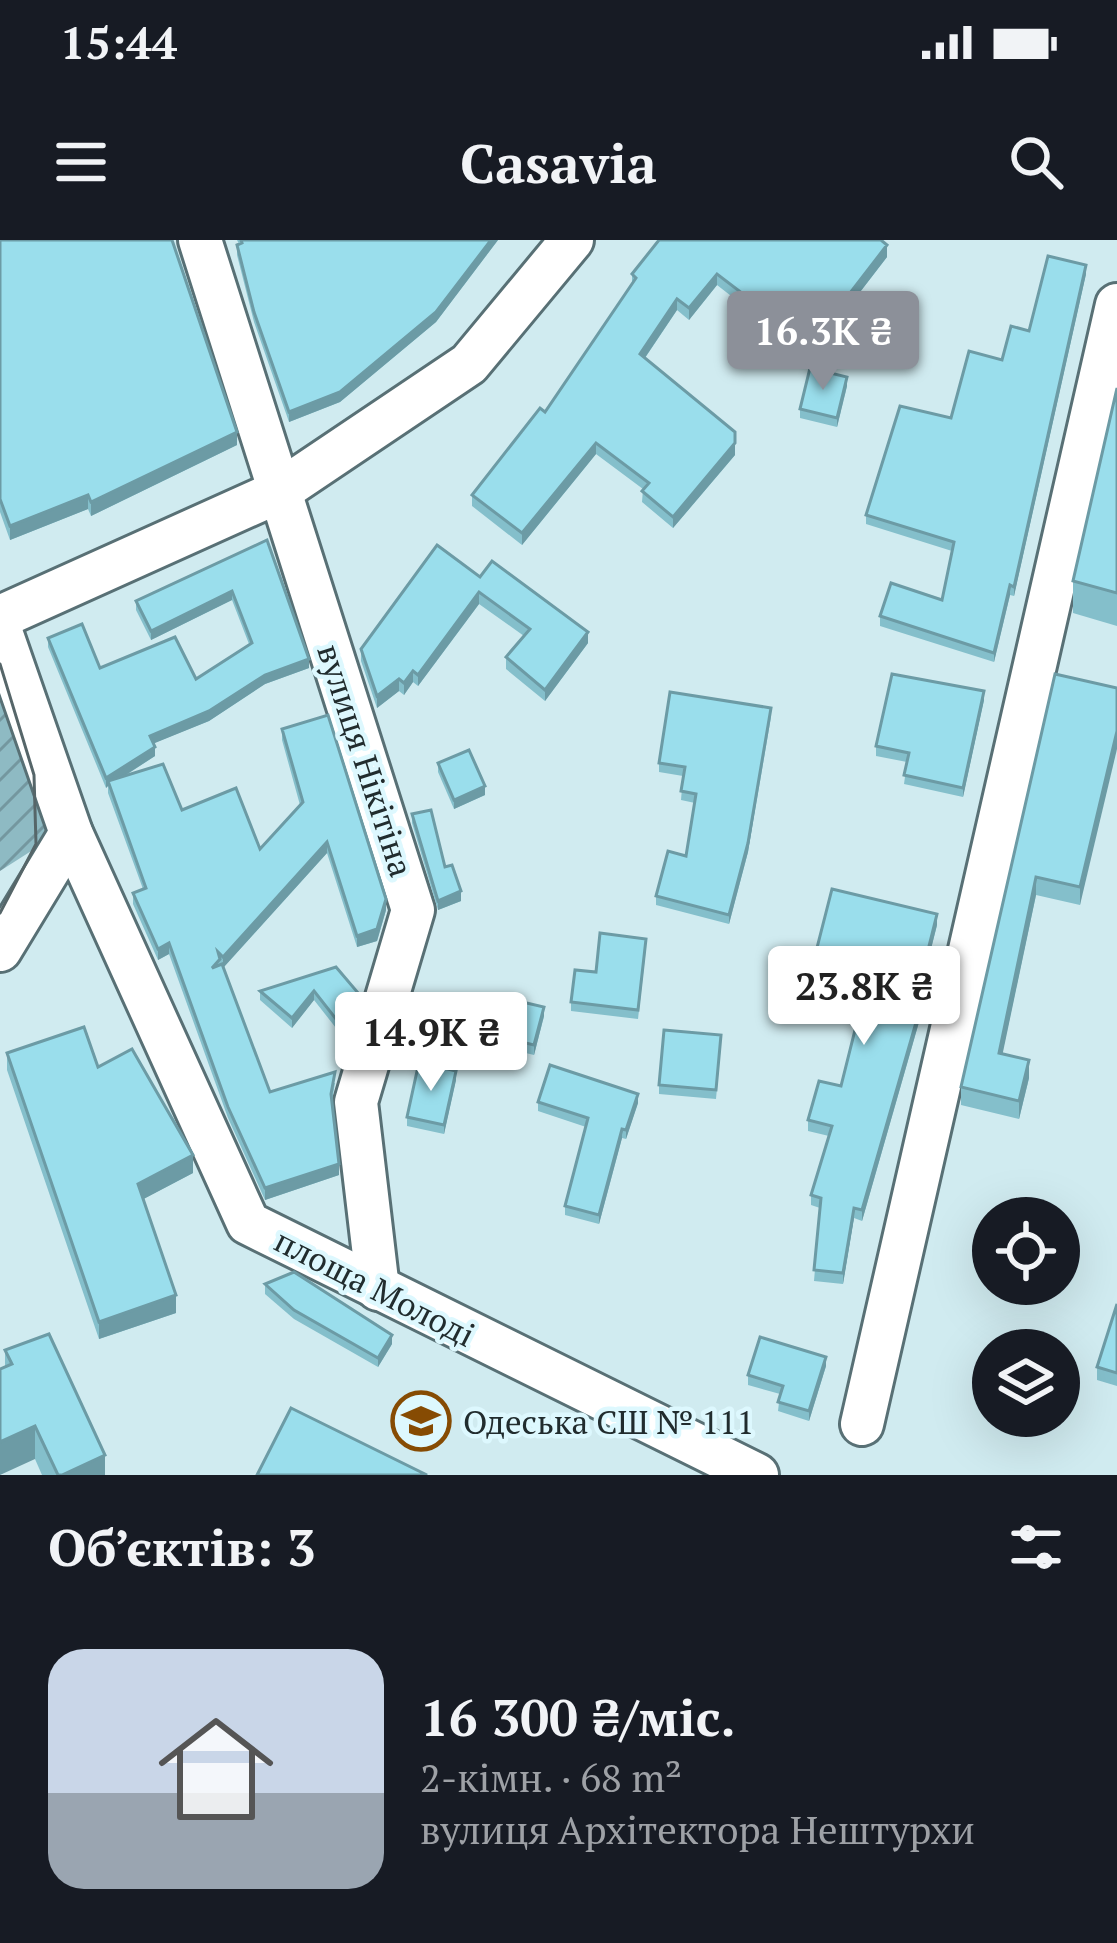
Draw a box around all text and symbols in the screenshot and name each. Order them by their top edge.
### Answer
text: 15:44 [60,12,177,72]
text: Casavia [460,127,657,198]
icon: menu [48,129,114,195]
icon: search [1003,129,1069,195]
pin: 16.3K ₴ [712,291,934,393]
text: 16.3K ₴ [754,304,892,356]
street label: вулиця Нікітіна [308,638,424,882]
pin: 23.8K ₴ [753,946,975,1048]
text: 23.8K ₴ [795,959,933,1011]
pin: 14.9K ₴ [320,992,542,1094]
text: 14.9K ₴ [362,1005,500,1057]
map controls [972,1197,1080,1437]
button: locate [972,1197,1080,1305]
street label: площа Молоді [268,1218,482,1356]
button: layers [972,1329,1080,1437]
school or university icon: Одеська СШ № 111 [390,1390,452,1452]
place label: Одеська СШ № 111 [463,1400,754,1443]
text: Об’єктів: 3 [48,1513,316,1581]
icon: filters [1003,1514,1069,1580]
text: 16 300 ₴/міс. [420,1683,736,1751]
icon: home [144,1697,288,1841]
text: 2-кімн. · 68 m² [420,1751,682,1803]
text: вулиця Архітектора Нештурхи [420,1803,975,1855]

